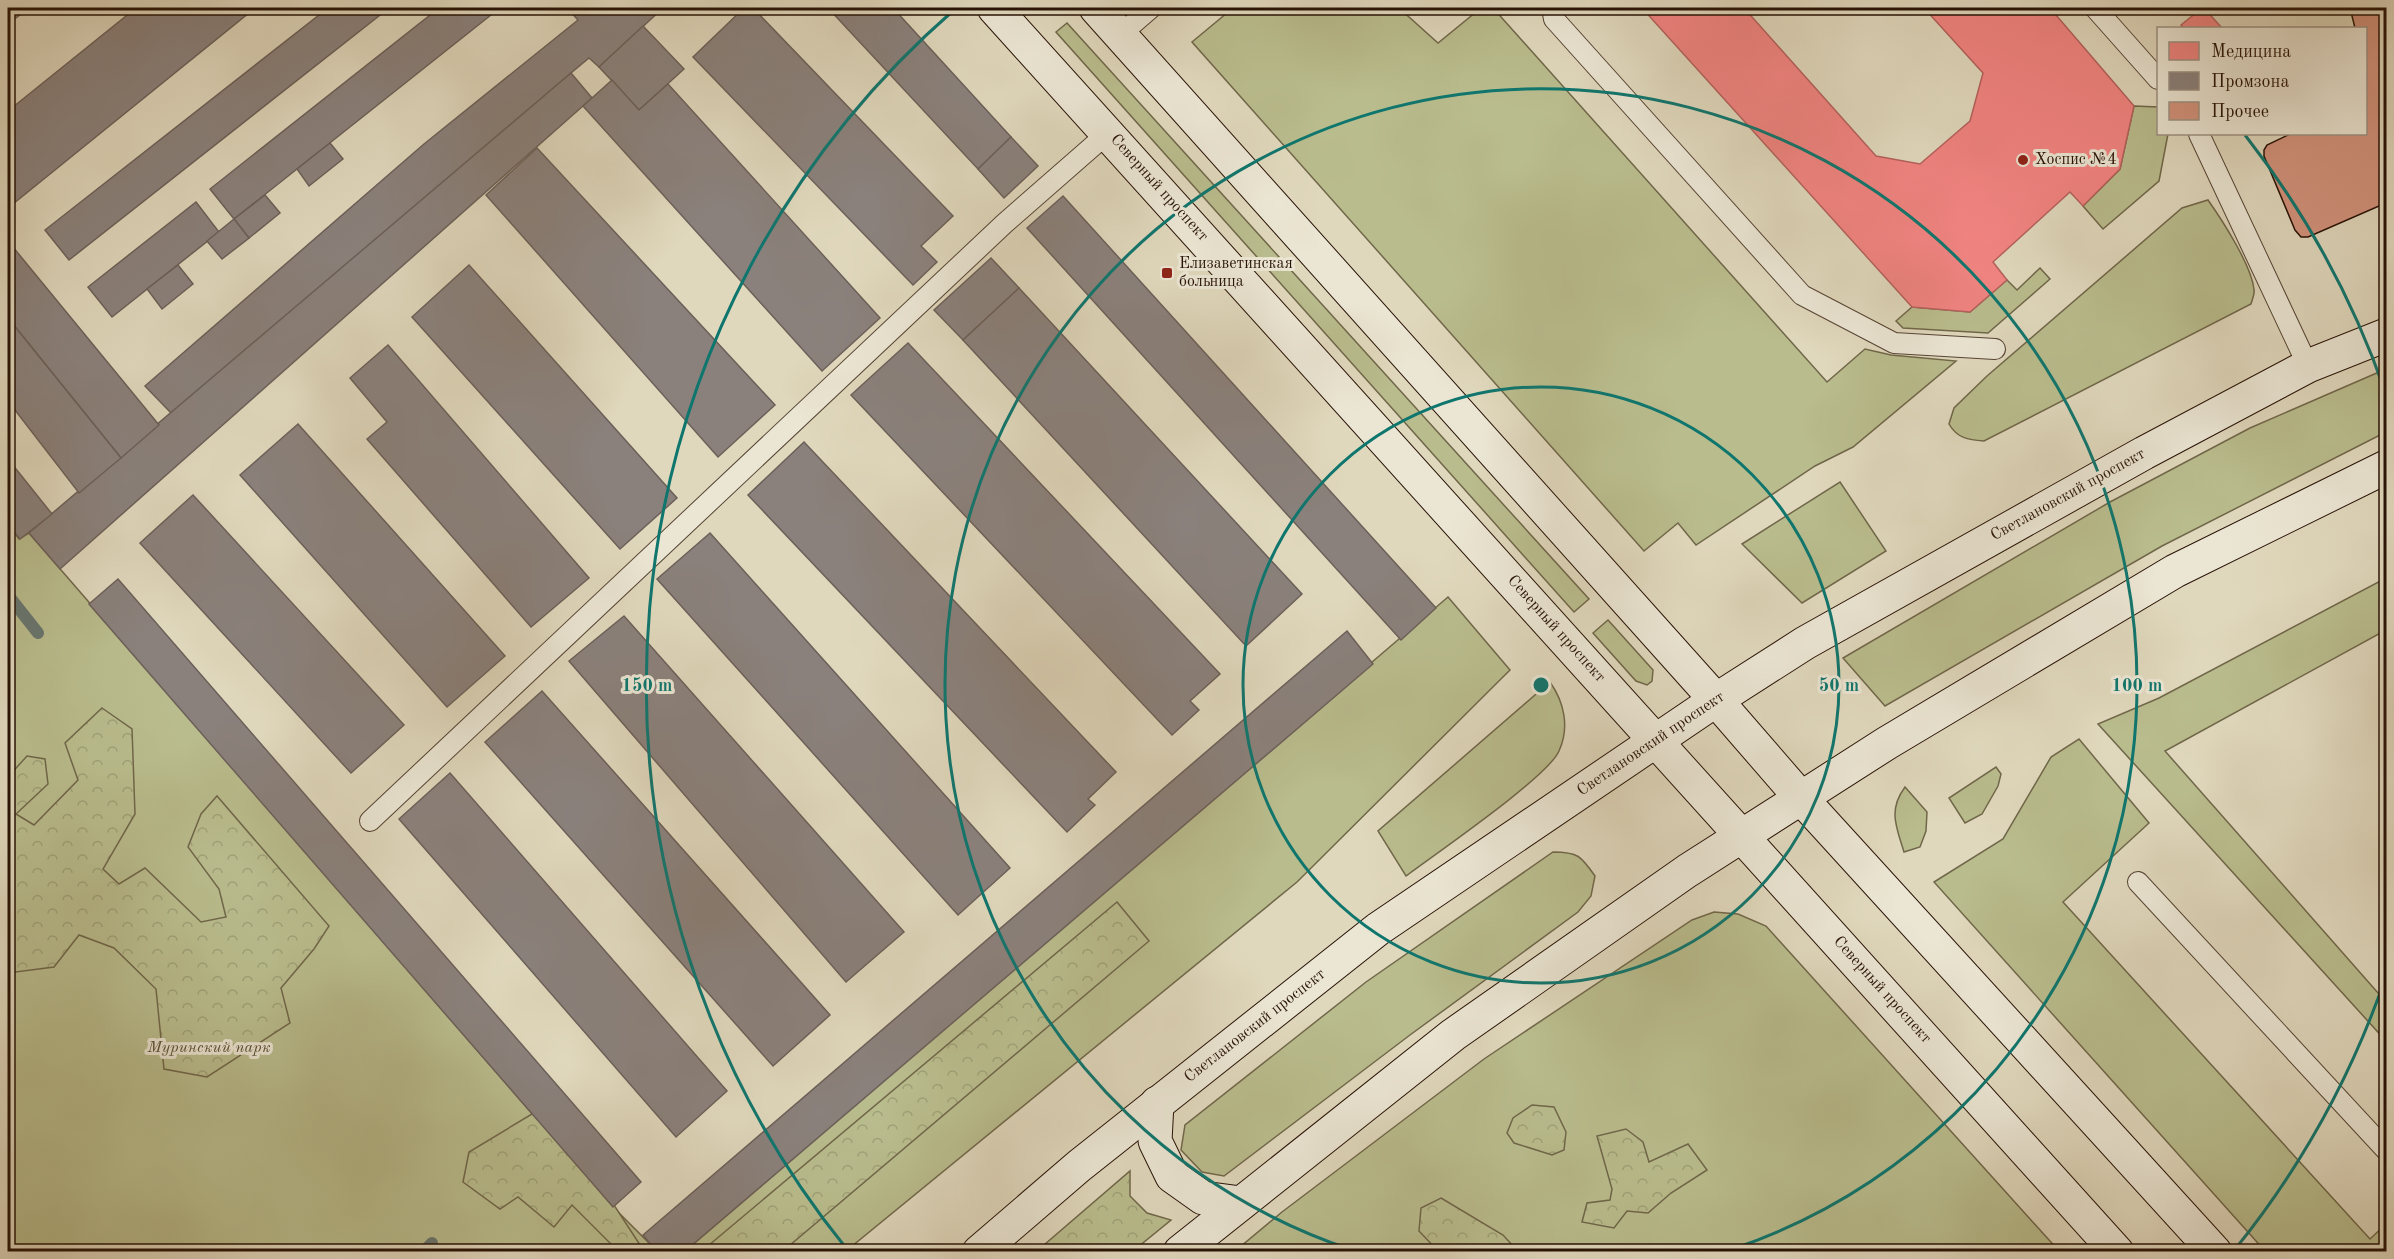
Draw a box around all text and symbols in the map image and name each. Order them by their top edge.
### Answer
legend [2157,27,2367,135]
text: Медицина [2211,43,2291,61]
text: Промзона [2211,73,2289,91]
text: Прочее [2211,103,2269,121]
street label: Северный проспект [1107,132,1211,244]
place label: Хоспис №4 [2035,152,2117,168]
marker: Хоспис №4 [2016,153,2030,167]
place label: Елизаветинская больница [1179,256,1293,290]
marker: Елизаветинская больница [1160,266,1174,280]
street label: Светлановский проспект [1988,446,2148,544]
street label: Северный проспект [1504,573,1608,685]
centre of rings [1531,675,1551,695]
text: 150 m [622,677,672,695]
text: 50 m [1819,677,1859,695]
text: 100 m [2112,677,2162,695]
street label: Светлановский проспект [1574,689,1728,799]
street label: Северный проспект [1830,934,1934,1046]
street label: Светлановский проспект [1182,966,1328,1086]
park label: Муринский парк [147,1040,271,1056]

